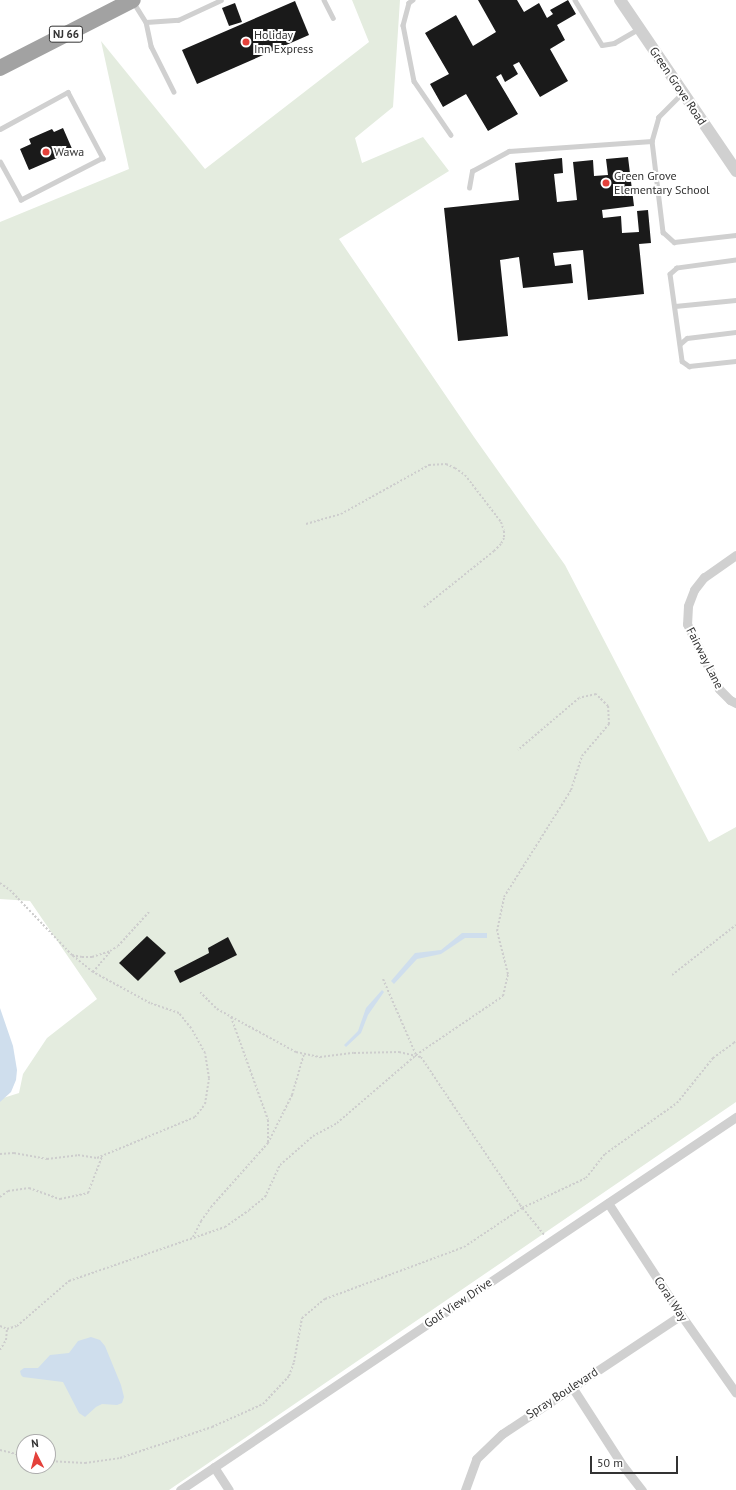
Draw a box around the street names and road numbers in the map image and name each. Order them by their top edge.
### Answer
road number: NJ 66 [48,25,84,43]
street label: Green Grove Road [646,44,710,128]
street label: Fairway Lane [683,625,727,691]
street label: Coral Way [651,1274,691,1324]
street label: Golf View Drive [421,1275,495,1331]
street label: Spray Boulevard [523,1364,601,1422]

